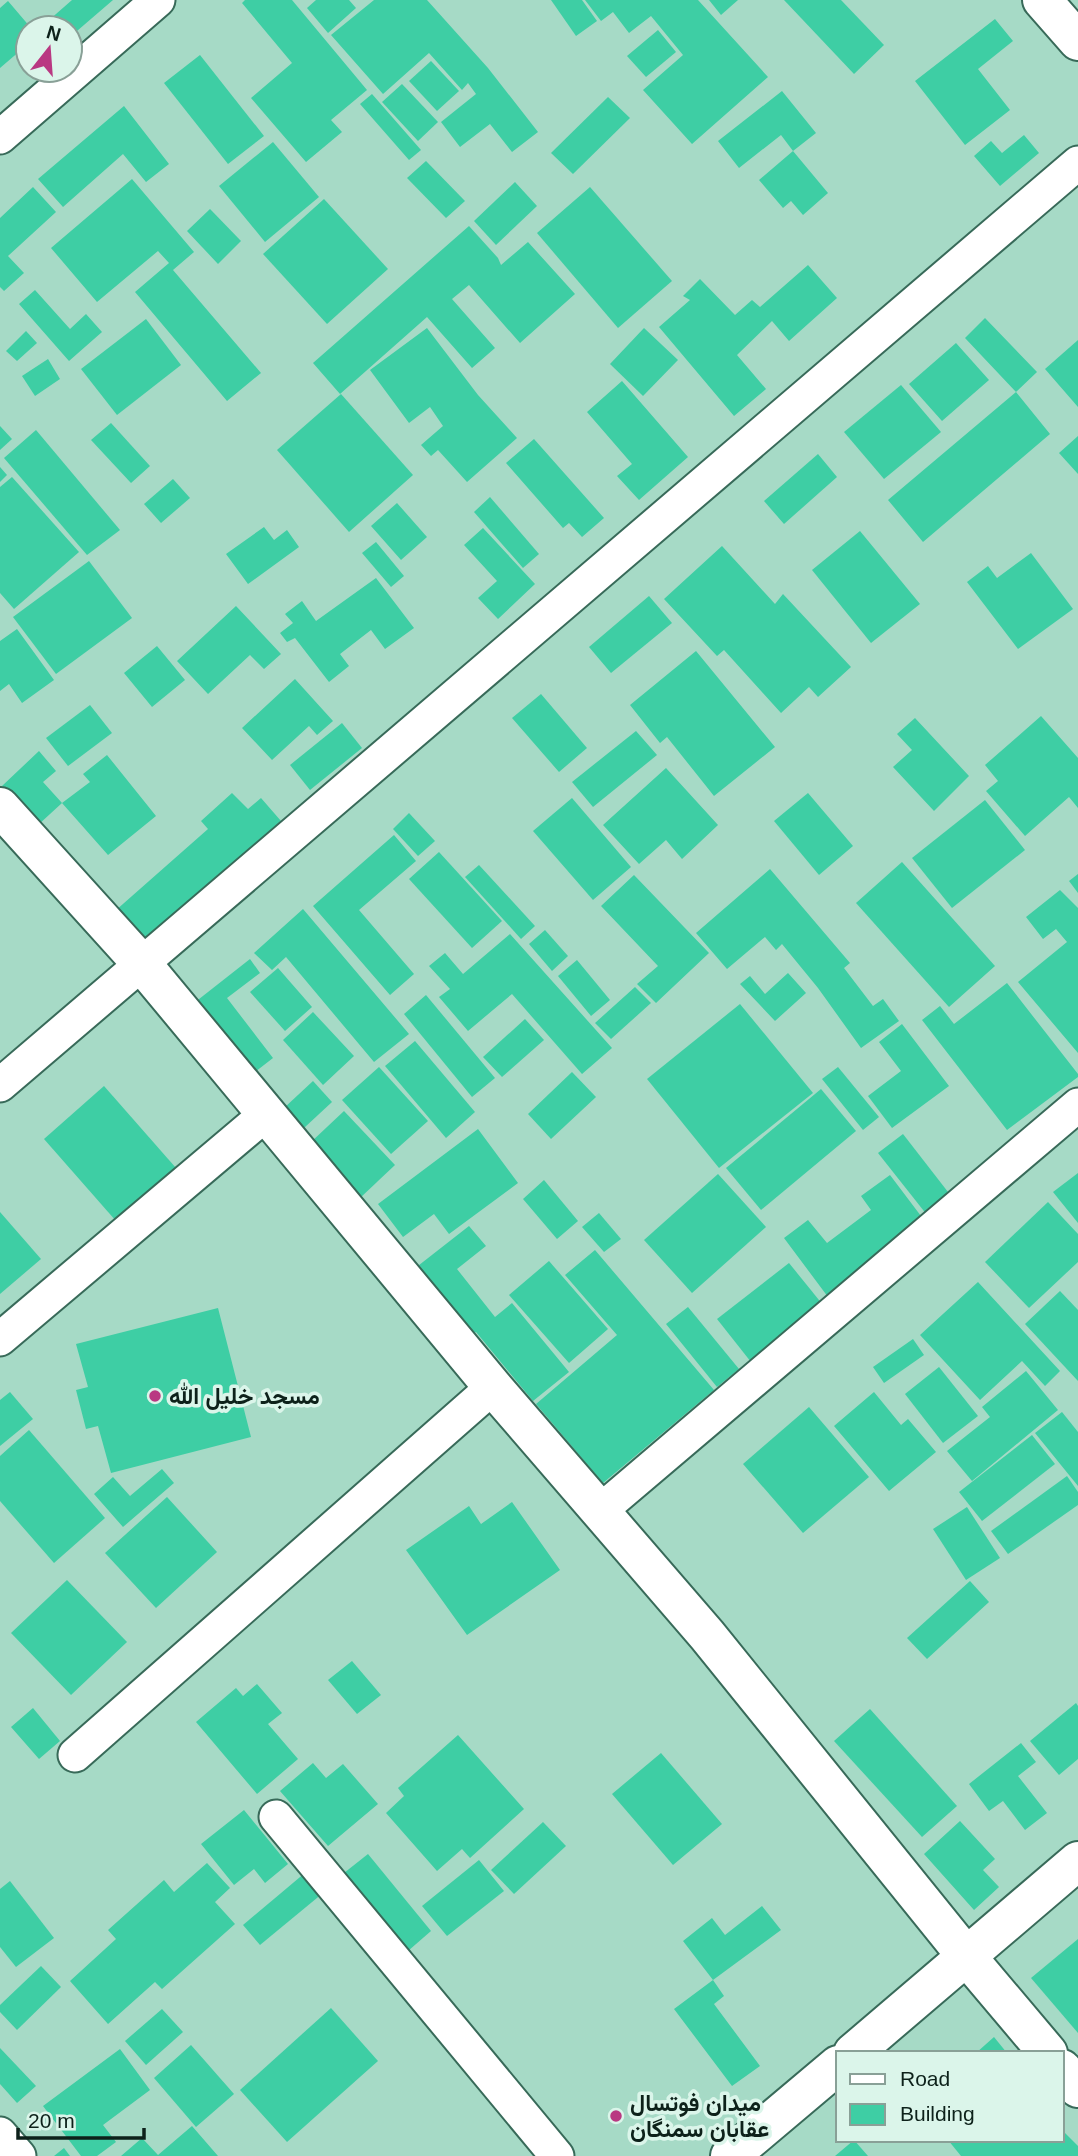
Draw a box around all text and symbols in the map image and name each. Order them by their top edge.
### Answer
north arrow [14,14,84,84]
text: N [44,21,63,45]
place label: مسجد خلیل الله [169,1382,320,1410]
marker: مسجد خلیل الله [147,1388,163,1404]
legend [836,2051,1064,2142]
text: Road [900,2067,950,2090]
place label: میدان فوتسال عقابان سمنگان [630,2090,769,2143]
scale bar [18,2096,144,2140]
text: Building [900,2102,975,2125]
marker: میدان فوتسال عقابان سمنگان [608,2108,624,2124]
text: 20 m [28,2109,75,2132]

